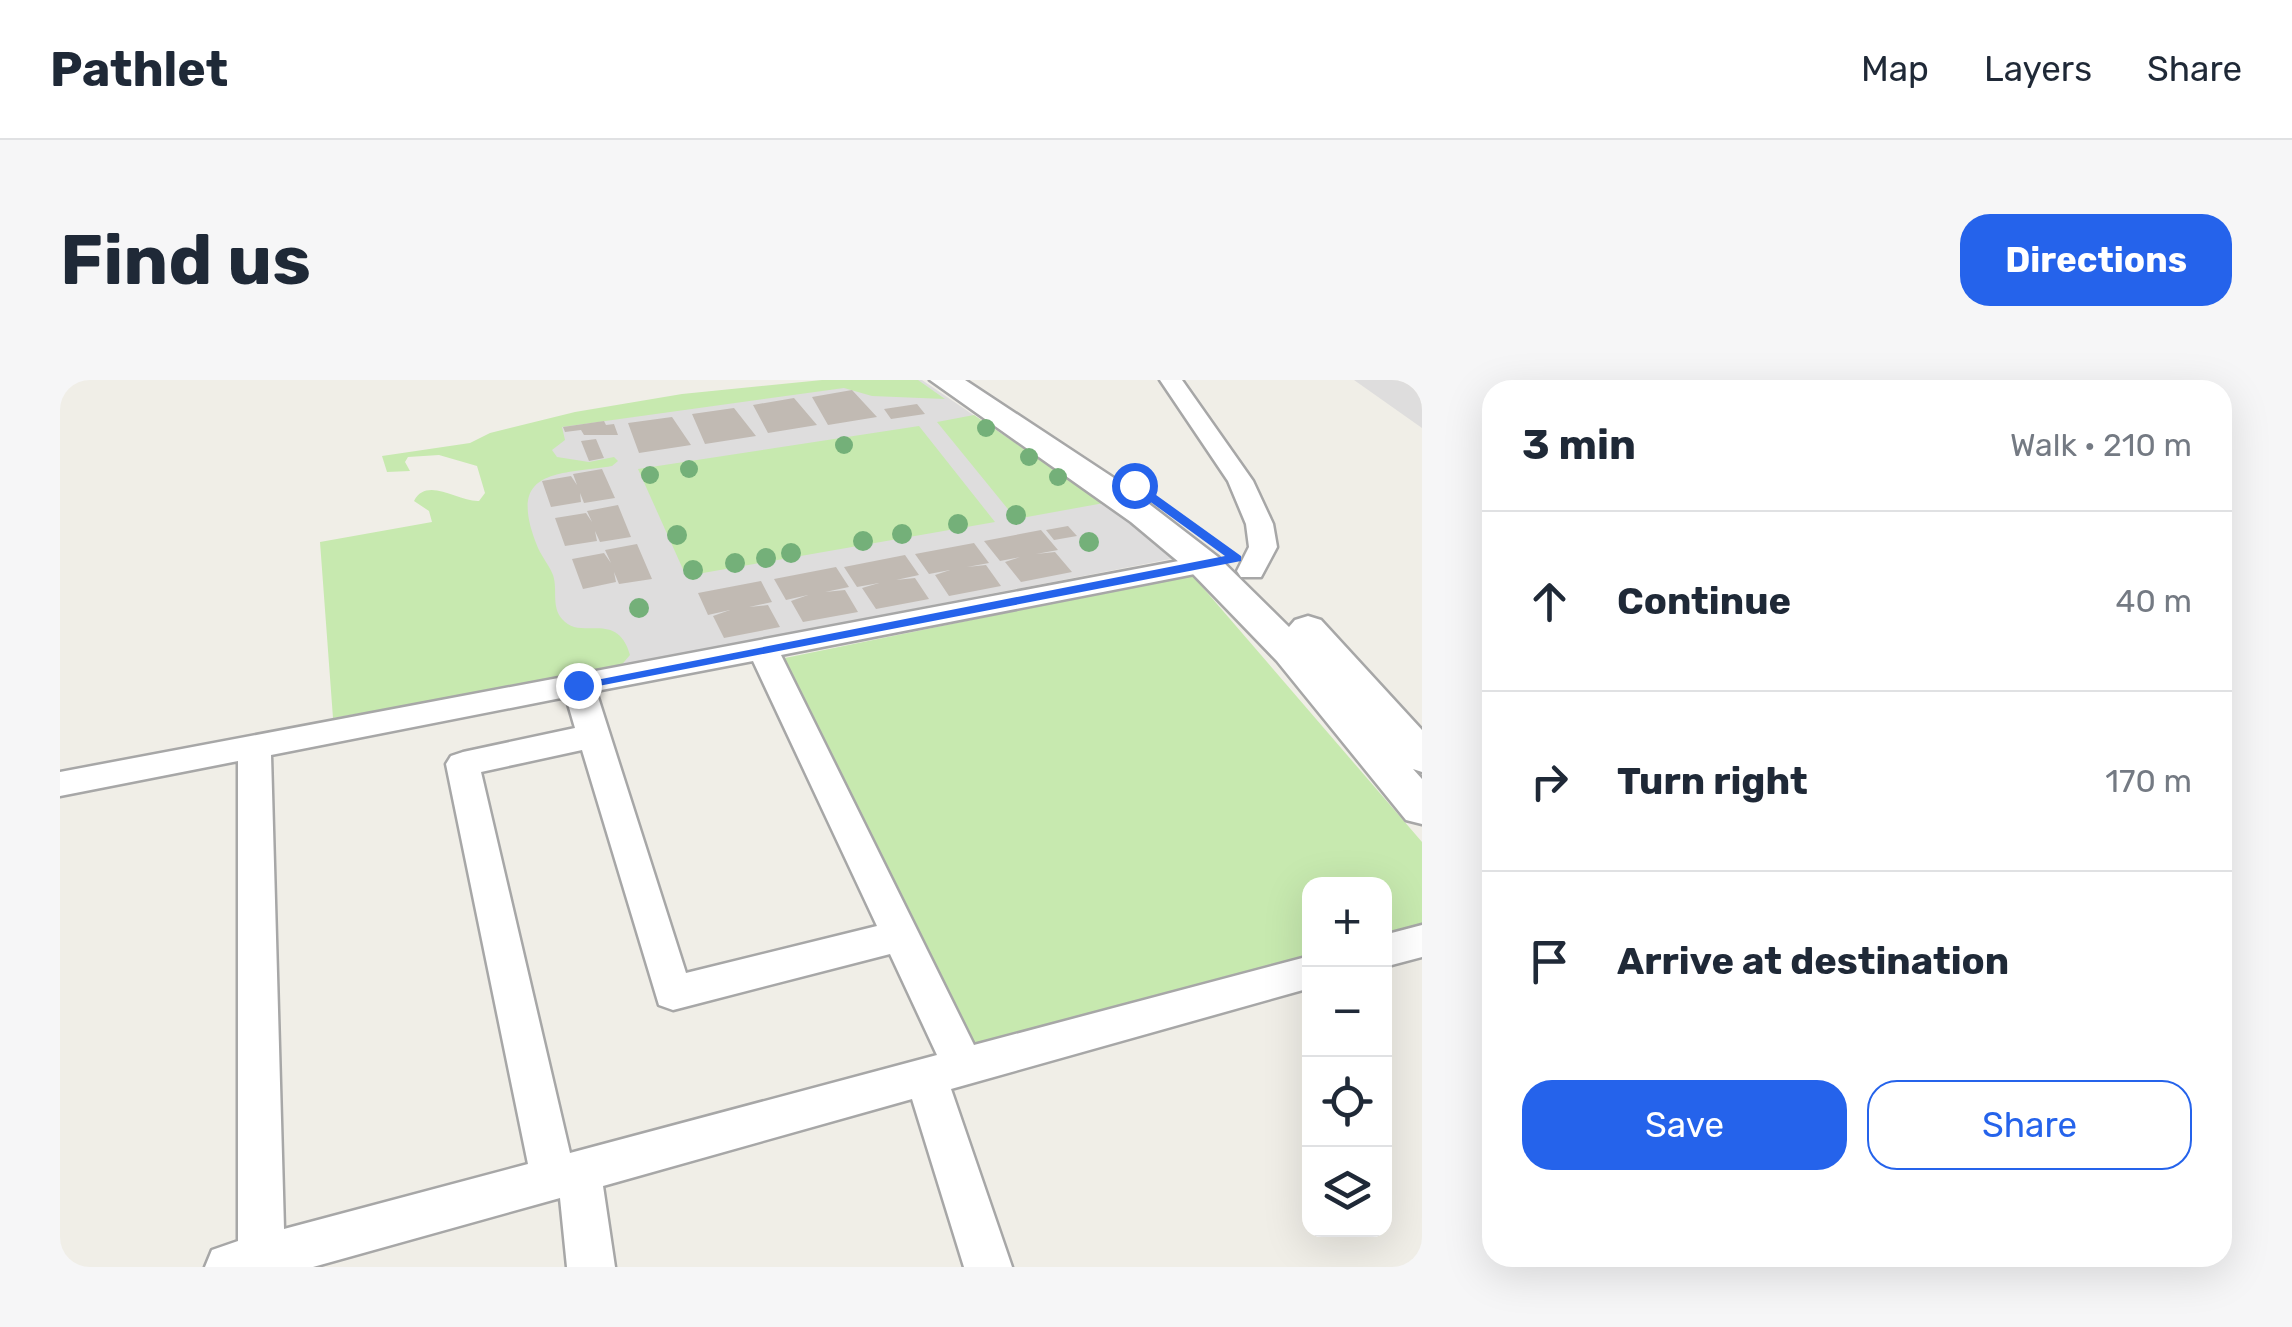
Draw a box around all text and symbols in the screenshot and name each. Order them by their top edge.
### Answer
text: Pathlet [50,41,228,98]
text: Map [1861,48,1929,90]
text: Layers [1984,48,2092,90]
text: Share [2147,48,2242,90]
button: Directions [1960,214,2232,306]
text: Find us [60,219,311,302]
text: 3 min [1522,420,1636,470]
text: Walk · 210 m [2010,426,2192,464]
route start [1112,463,1158,509]
icon: ahead [1522,574,1577,629]
text: Continue [1617,578,1791,624]
text: 40 m [2116,582,2192,620]
route end [556,663,602,709]
icon: right [1522,754,1577,809]
text: Turn right [1617,758,1808,804]
text: 170 m [2105,762,2192,800]
map controls [1302,877,1392,1237]
button: + [1302,877,1392,967]
icon: arrive [1522,934,1577,989]
text: Arrive at destination [1617,938,2009,984]
button: − [1302,967,1392,1057]
button: locate [1302,1057,1392,1147]
button: Save [1522,1080,1847,1170]
button: Share [1867,1080,2192,1170]
button: layers [1302,1147,1392,1237]

